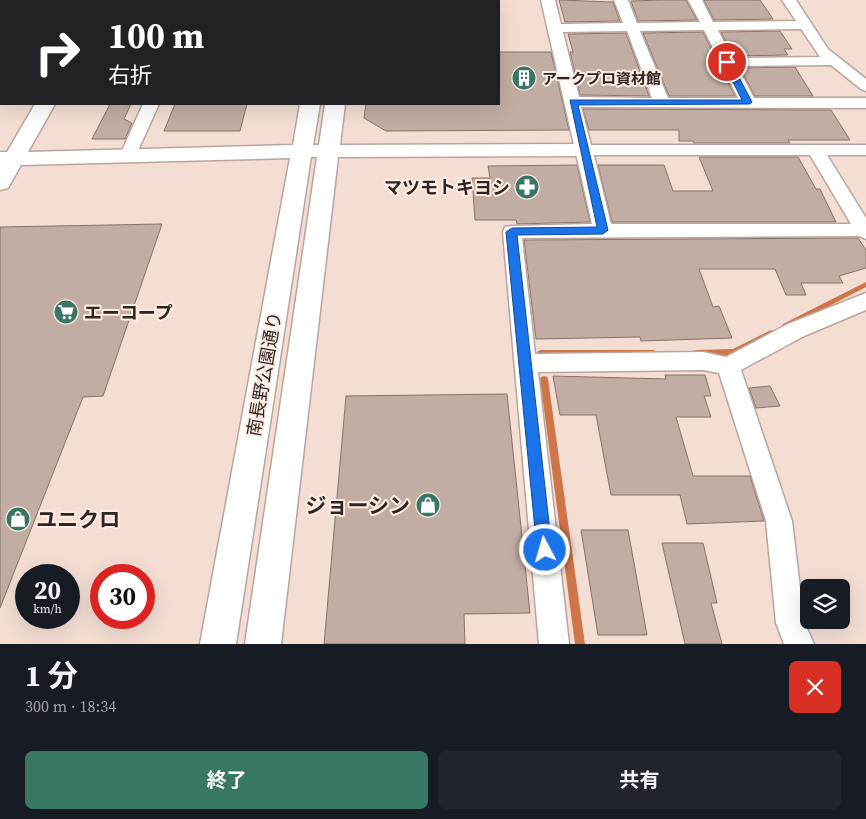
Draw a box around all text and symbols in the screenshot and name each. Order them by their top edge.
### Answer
text: 100 m [108,12,204,60]
icon: right [25,20,90,85]
pin [706,41,748,83]
icon: arrive [713,48,741,76]
text: 右折 [108,60,152,90]
building icon: アークプロ資材館 [511,65,537,91]
place label: アークプロ資材館 [542,68,661,89]
pharmacy icon: マツモトキヨシ [514,174,540,200]
place label: マツモトキヨシ [384,175,510,200]
supermarket icon: エーコープ [53,299,79,325]
place label: エーコープ [84,300,173,325]
street label: 南長野公園通り [241,310,287,438]
place label: ジョーシン [305,491,410,520]
shop icon: ジョーシン [415,492,441,518]
place label: ユニクロ [36,505,120,534]
shop icon: ユニクロ [5,506,31,532]
position arrow [518,523,570,575]
speed limit sign: 30 [90,564,155,629]
text: 20 [34,573,61,607]
map controls [800,579,850,629]
button: layers [800,579,850,629]
text: km/h [33,601,62,617]
text: 1 分 [25,655,78,696]
button: close [789,661,841,713]
text: 300 m · 18:34 [25,695,116,717]
button: 終了 [25,751,428,809]
button: 共有 [438,751,841,809]

